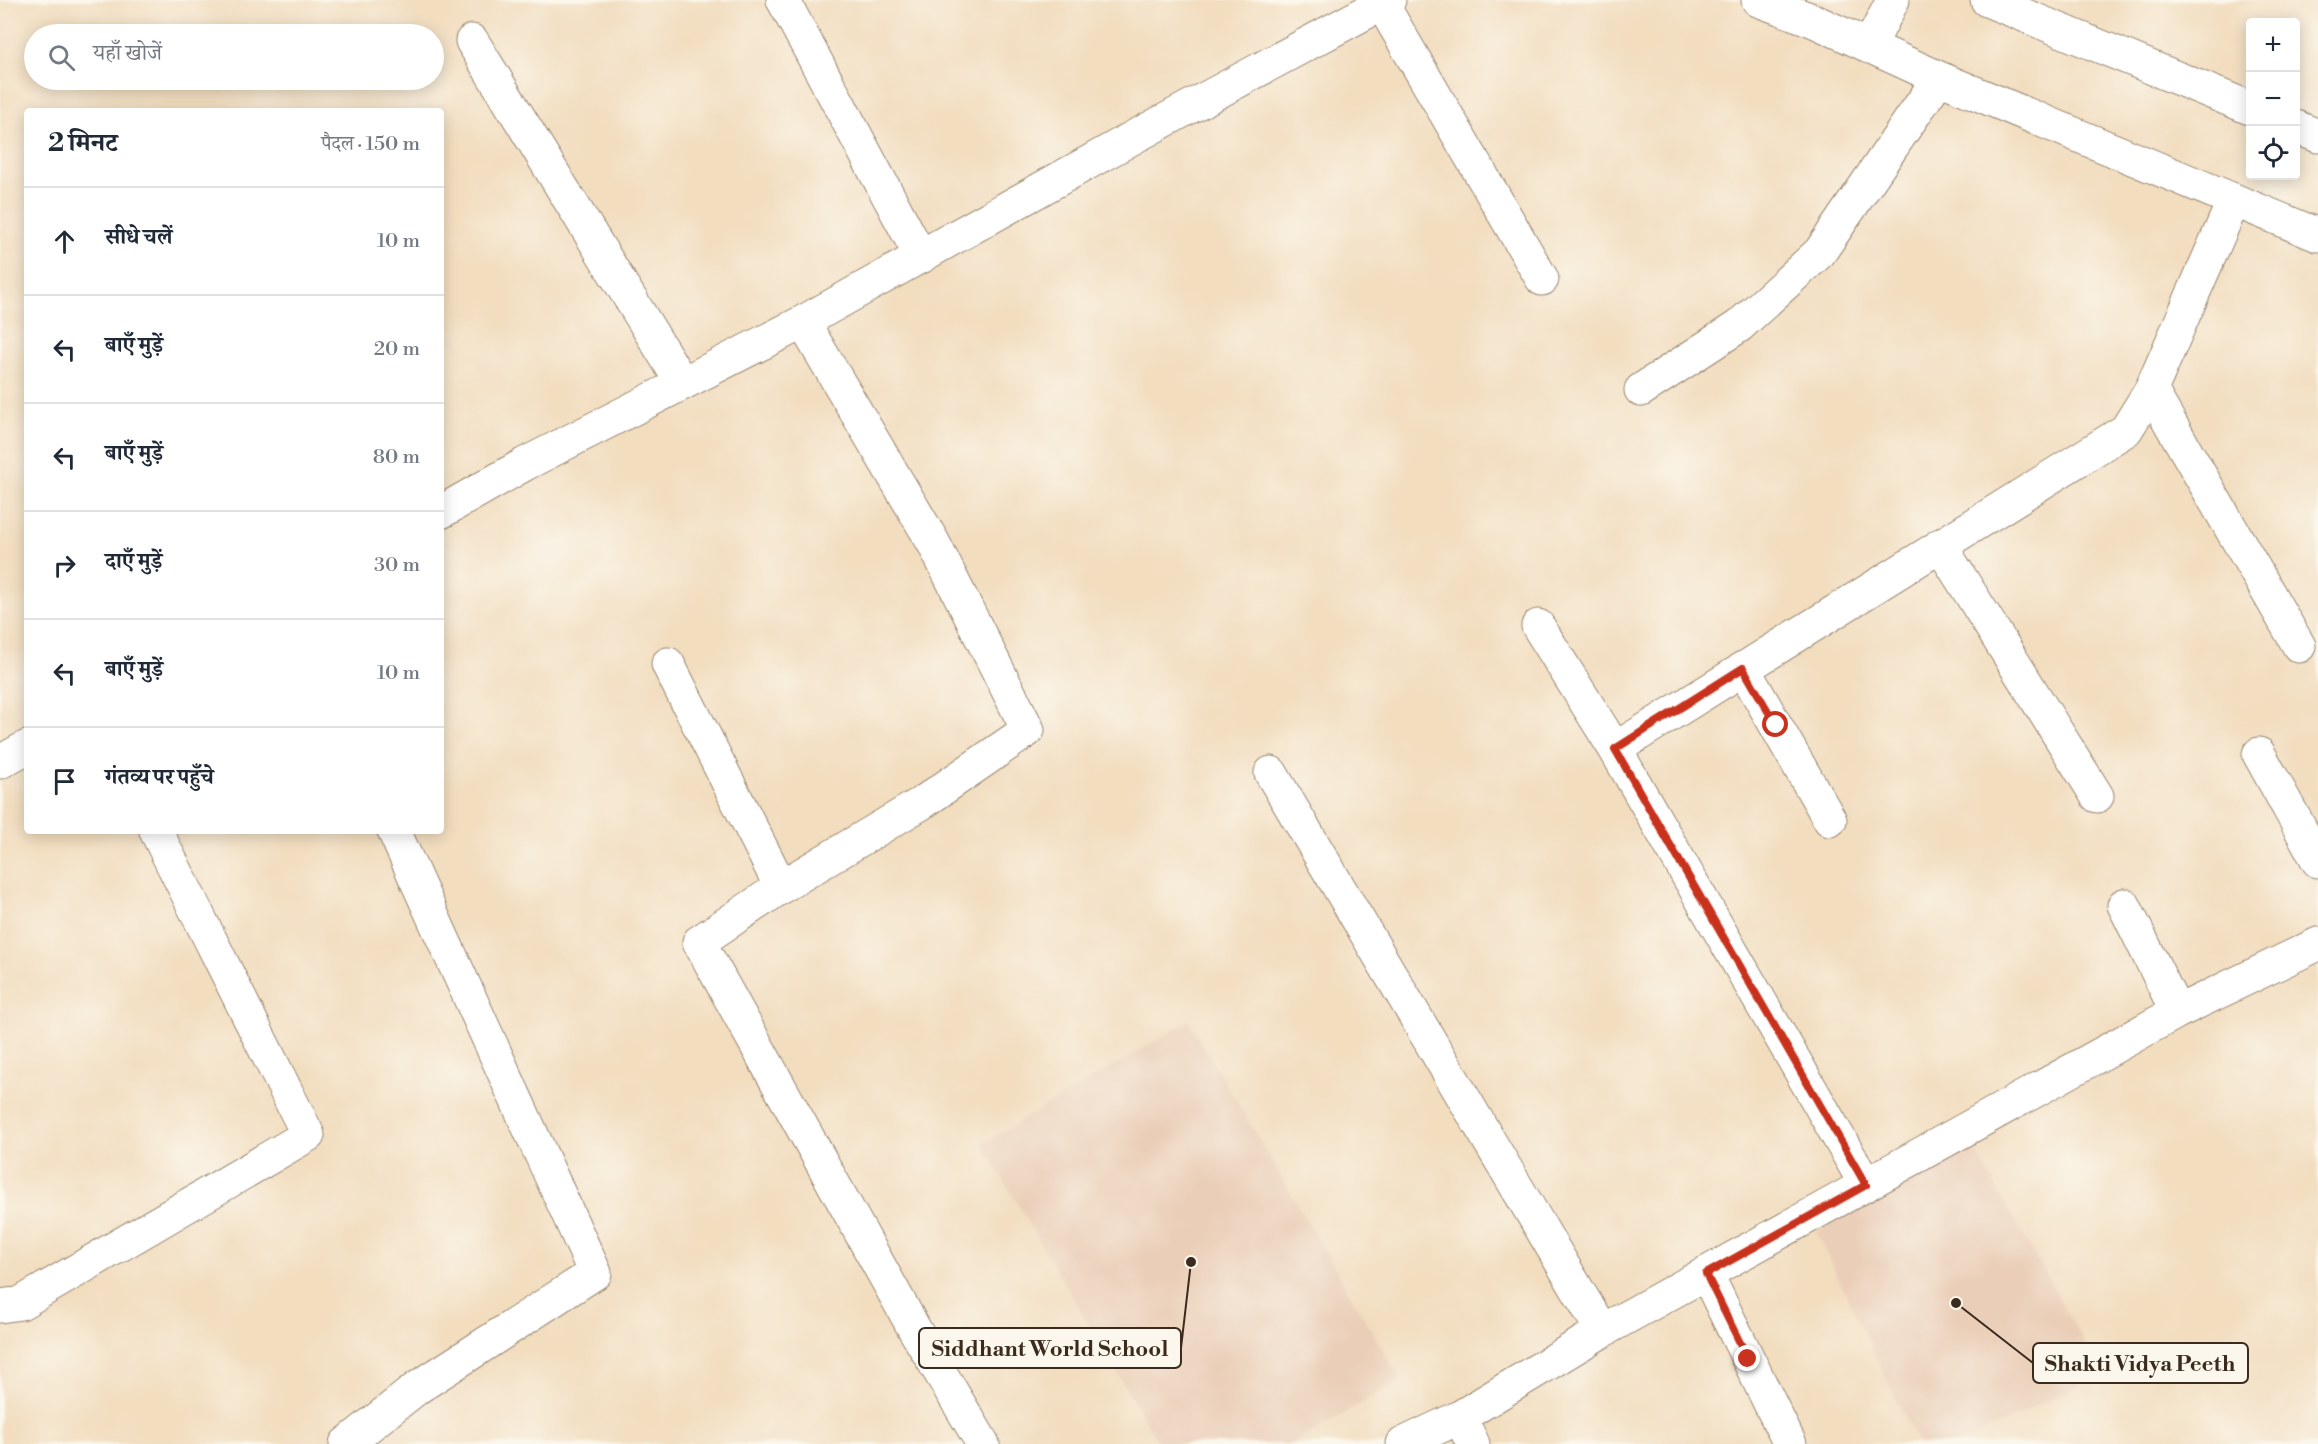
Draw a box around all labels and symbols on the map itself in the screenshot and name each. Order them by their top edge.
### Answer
route start [1762,711,1788,737]
callout: Siddhant World School [919,1328,1181,1368]
text: Siddhant World School [931,1336,1169,1363]
callout: Shakti Vidya Peeth [2033,1343,2248,1383]
route end [1734,1345,1760,1371]
text: Shakti Vidya Peeth [2045,1351,2236,1378]

